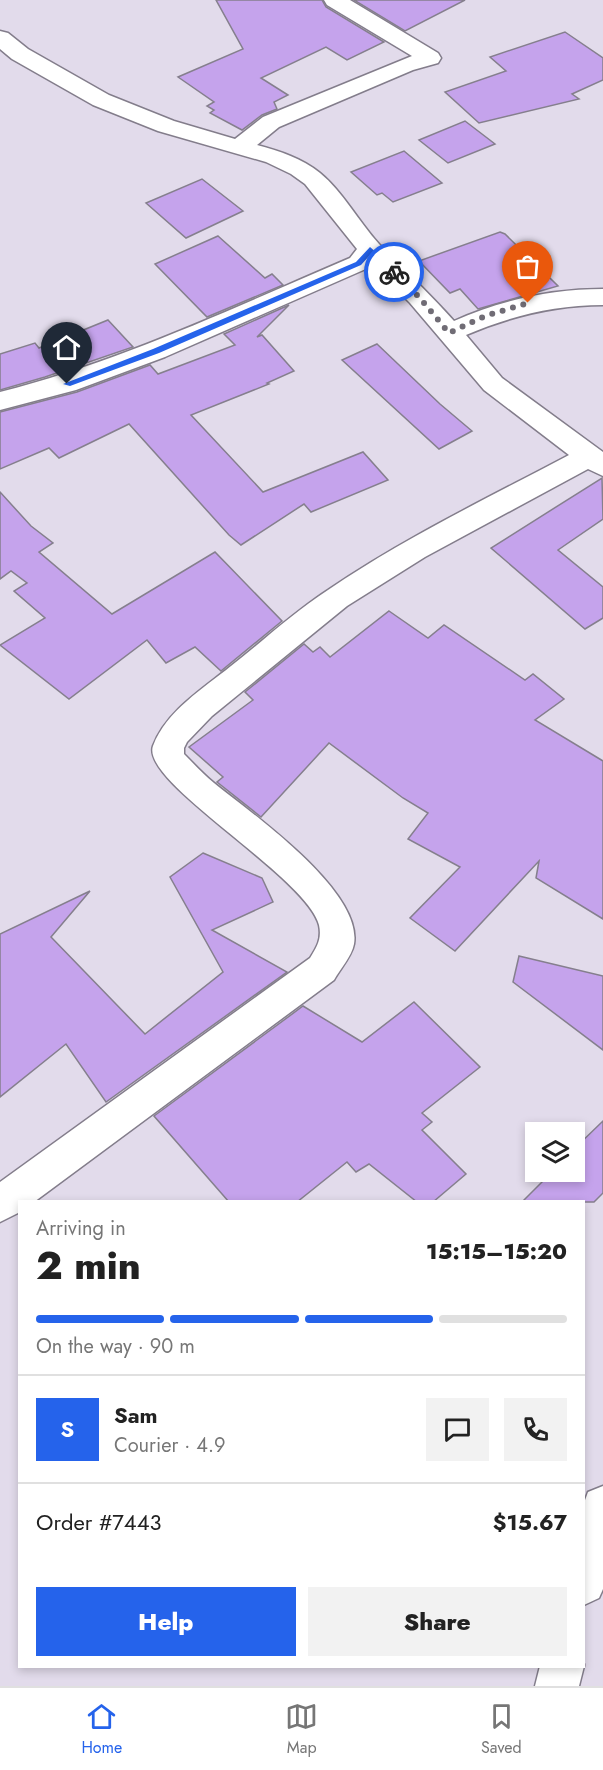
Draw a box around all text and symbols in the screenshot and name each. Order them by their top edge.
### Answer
pin [502,241,553,303]
courier [364,242,424,302]
icon: bag [511,250,544,283]
icon: bike [378,256,411,289]
pin [41,322,92,384]
icon: home [50,331,83,364]
map controls [525,1122,585,1182]
button: layers [525,1122,585,1182]
text: Arriving in [36,1214,126,1243]
text: 15:15–15:20 [426,1235,567,1267]
text: 2 min [36,1237,141,1294]
text: On the way · 90 m [36,1332,195,1361]
button: chat [426,1398,489,1461]
button: phone [504,1398,567,1461]
text: Sam [114,1399,158,1431]
text: S [61,1413,74,1445]
text: Courier · 4.9 [114,1431,226,1460]
text: Order #7443 [36,1506,161,1538]
text: $15.67 [493,1506,567,1538]
button: Help [36,1587,296,1656]
button: Share [308,1587,567,1656]
tab: Home [81,1700,122,1759]
tab: Map [285,1700,318,1759]
tab: Saved [481,1700,522,1759]

